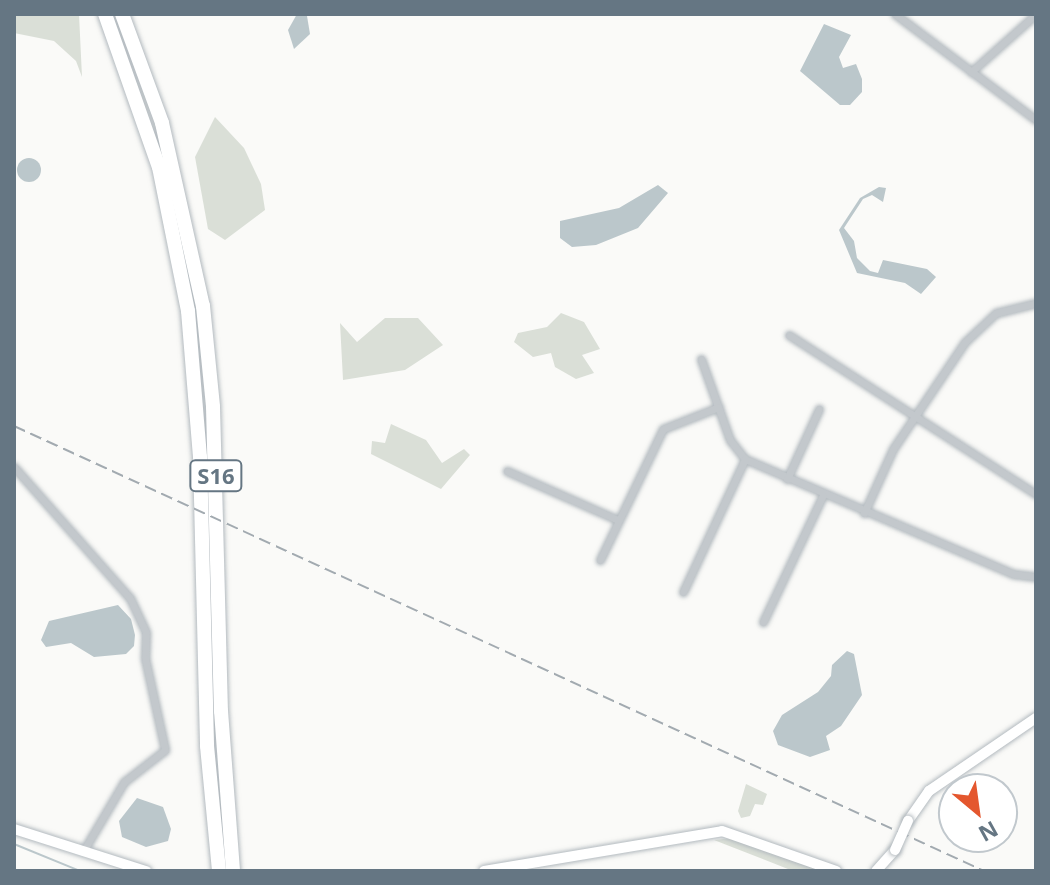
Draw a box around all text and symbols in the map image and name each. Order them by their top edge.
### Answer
road number: S16 [188,458,244,494]
north arrow [938,773,1018,853]
text: N [974,815,1004,850]

